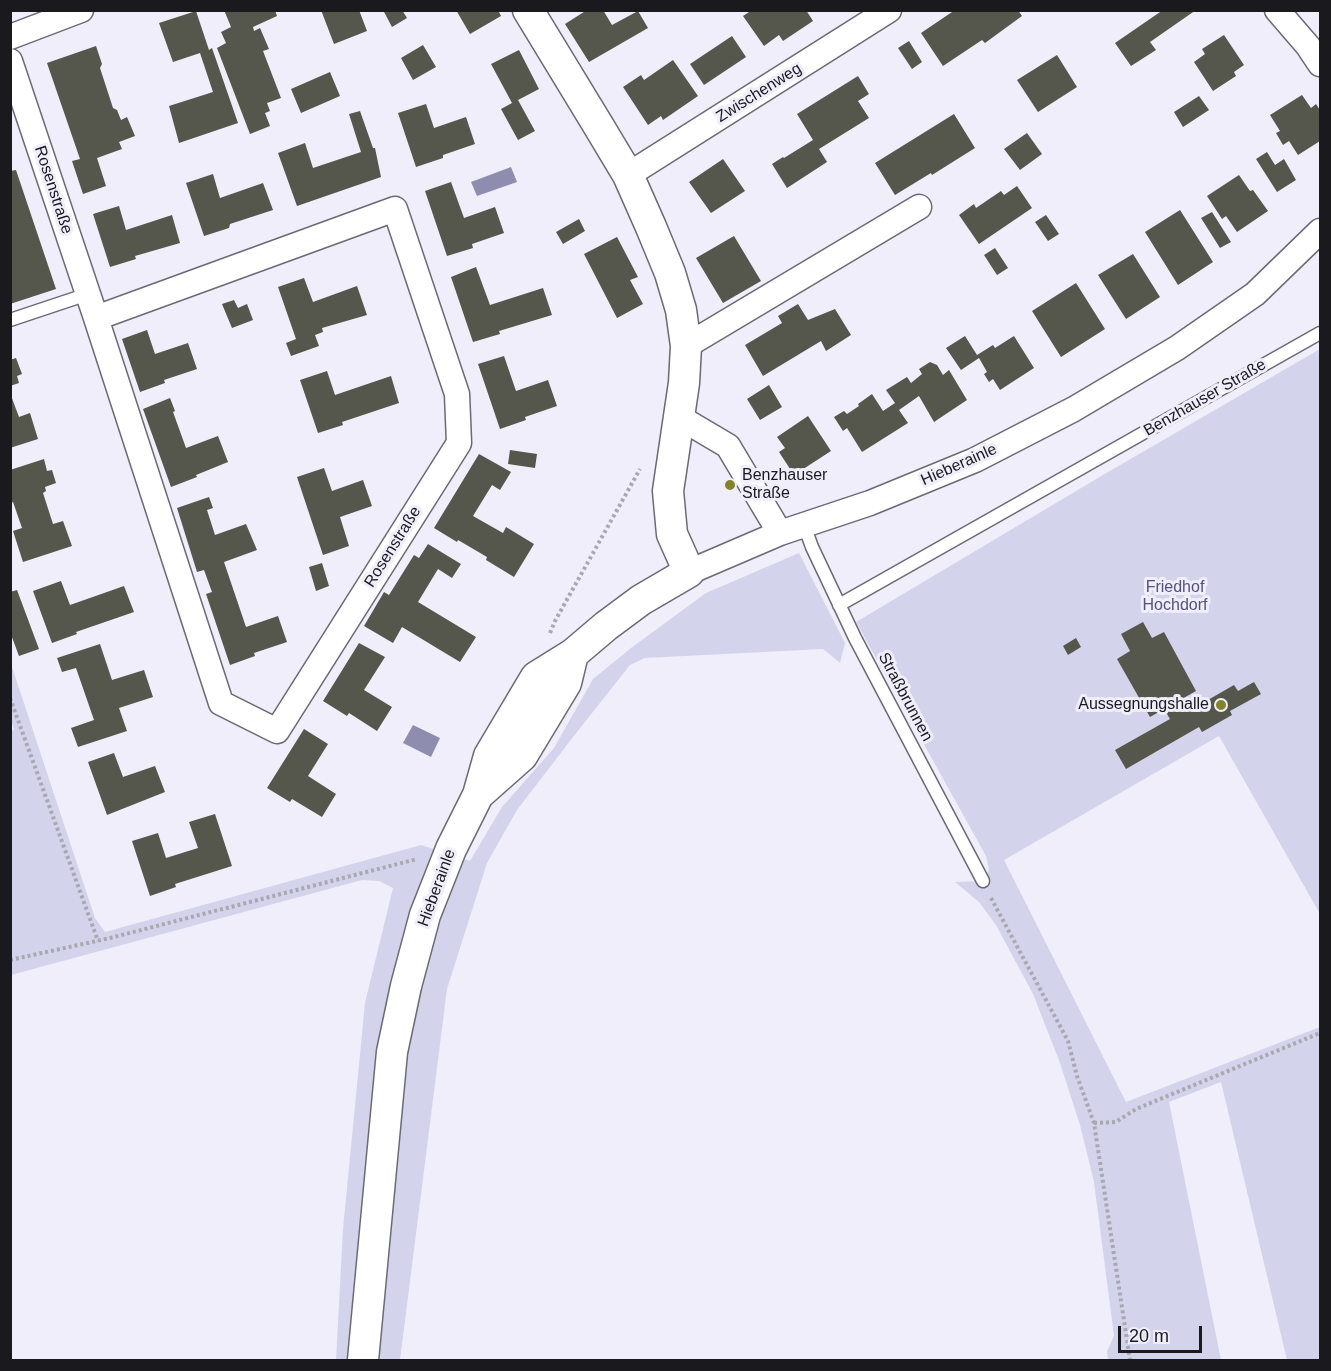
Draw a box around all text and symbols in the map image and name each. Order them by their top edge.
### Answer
street label: Zwischenweg [713,59,805,127]
street label: Rosenstraße [30,143,76,237]
street label: Benzhauser Straße [1141,355,1269,441]
street label: Hieberainle [918,440,1000,490]
place label: Benzhauser Straße [742,466,827,504]
marker: Benzhauser Straße [723,478,737,492]
street label: Rosenstraße [361,503,425,591]
park label: Friedhof Hochdorf [1143,578,1207,616]
street label: Straßbrunnen [874,649,936,745]
place label: Aussegnungshalle [1078,695,1209,715]
marker: Aussegnungshalle [1214,698,1228,712]
street label: Hieberainle [414,847,460,929]
scale bar [1121,1314,1205,1352]
text: 20 m [1129,1326,1169,1346]

